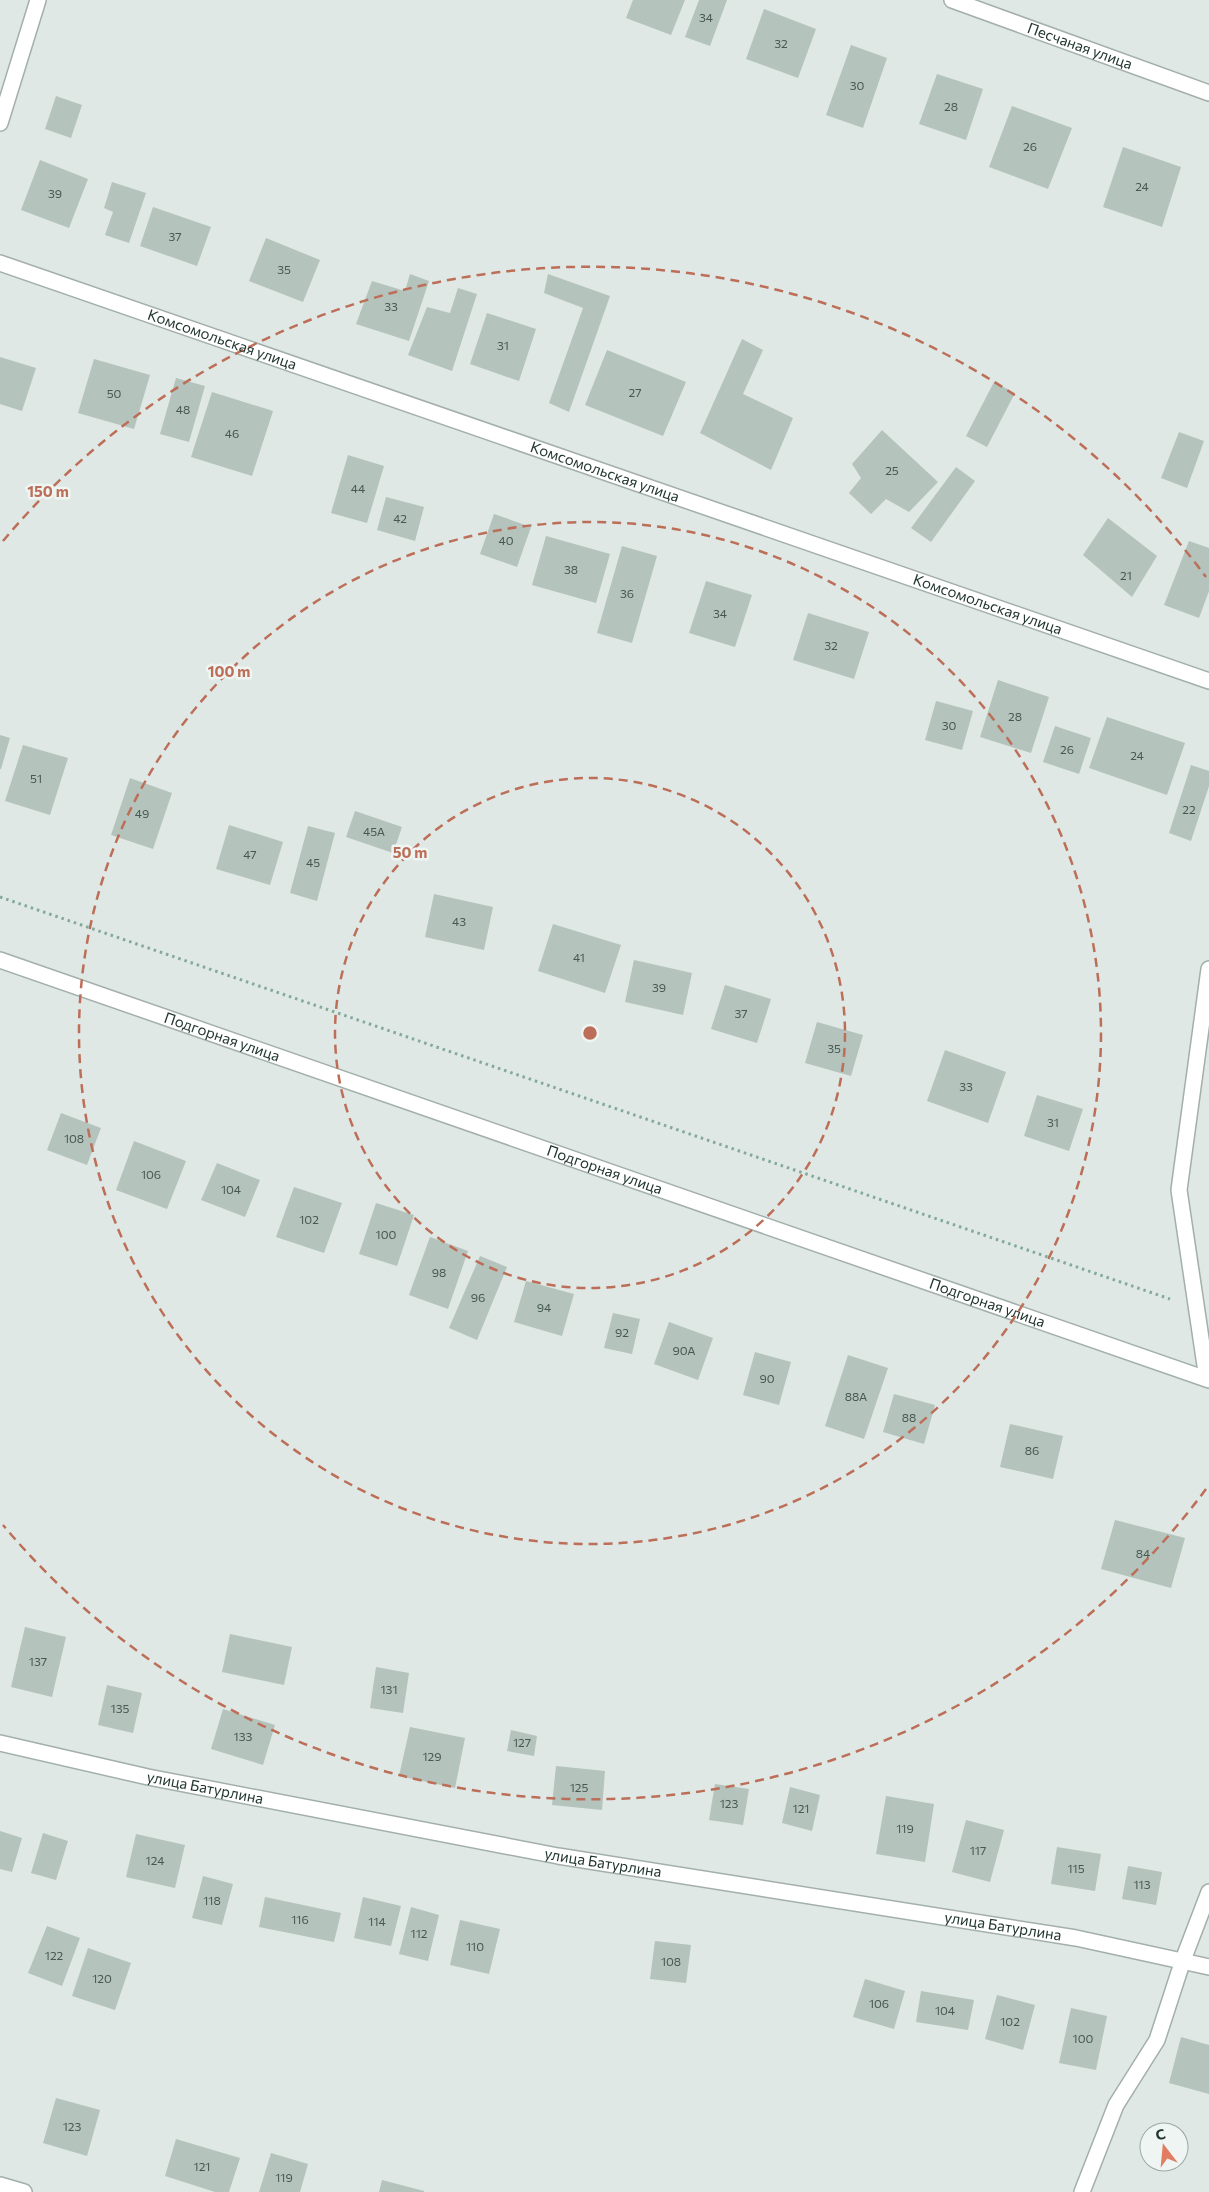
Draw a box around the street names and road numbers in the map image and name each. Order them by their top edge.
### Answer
street label: Песчаная улица [1025,18,1135,73]
street label: Комсомольская улица [146,305,299,373]
street label: Комсомольская улица [528,437,682,505]
street label: Комсомольская улица [911,569,1065,638]
street label: Подгорная улица [162,1008,283,1065]
street label: Подгорная улица [545,1141,665,1197]
street label: Подгорная улица [927,1274,1048,1330]
street label: улица Батурлина [145,1767,265,1807]
street label: улица Батурлина [543,1844,663,1880]
street label: улица Батурлина [943,1907,1063,1944]

